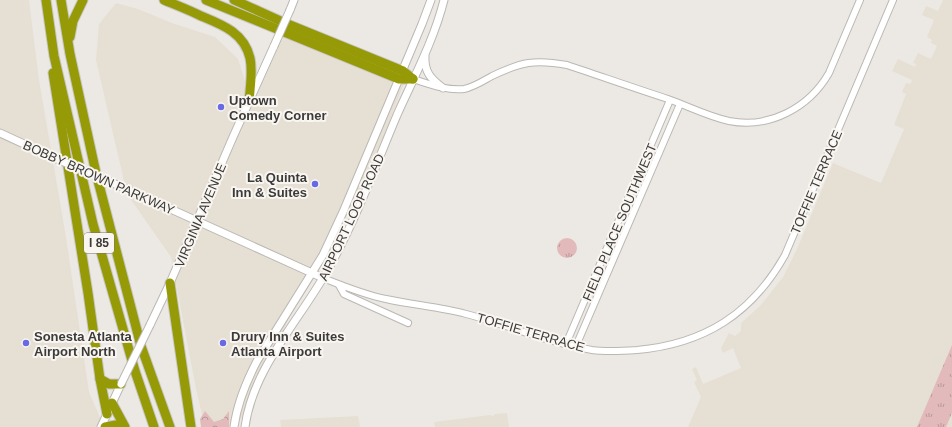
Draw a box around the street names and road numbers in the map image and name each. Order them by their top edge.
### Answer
street label: TOFFIE TERRACE [788,128,845,236]
street label: BOBBY BROWN PARKWAY [21,137,177,218]
street label: FIELD PLACE SOUTHWEST [579,141,660,303]
street label: AIRPORT LOOP ROAD [315,152,387,283]
street label: VIRGINIA AVENUE [172,161,229,270]
road number: I 85 [84,233,114,253]
street label: TOFFIE TERRACE [475,310,587,355]

